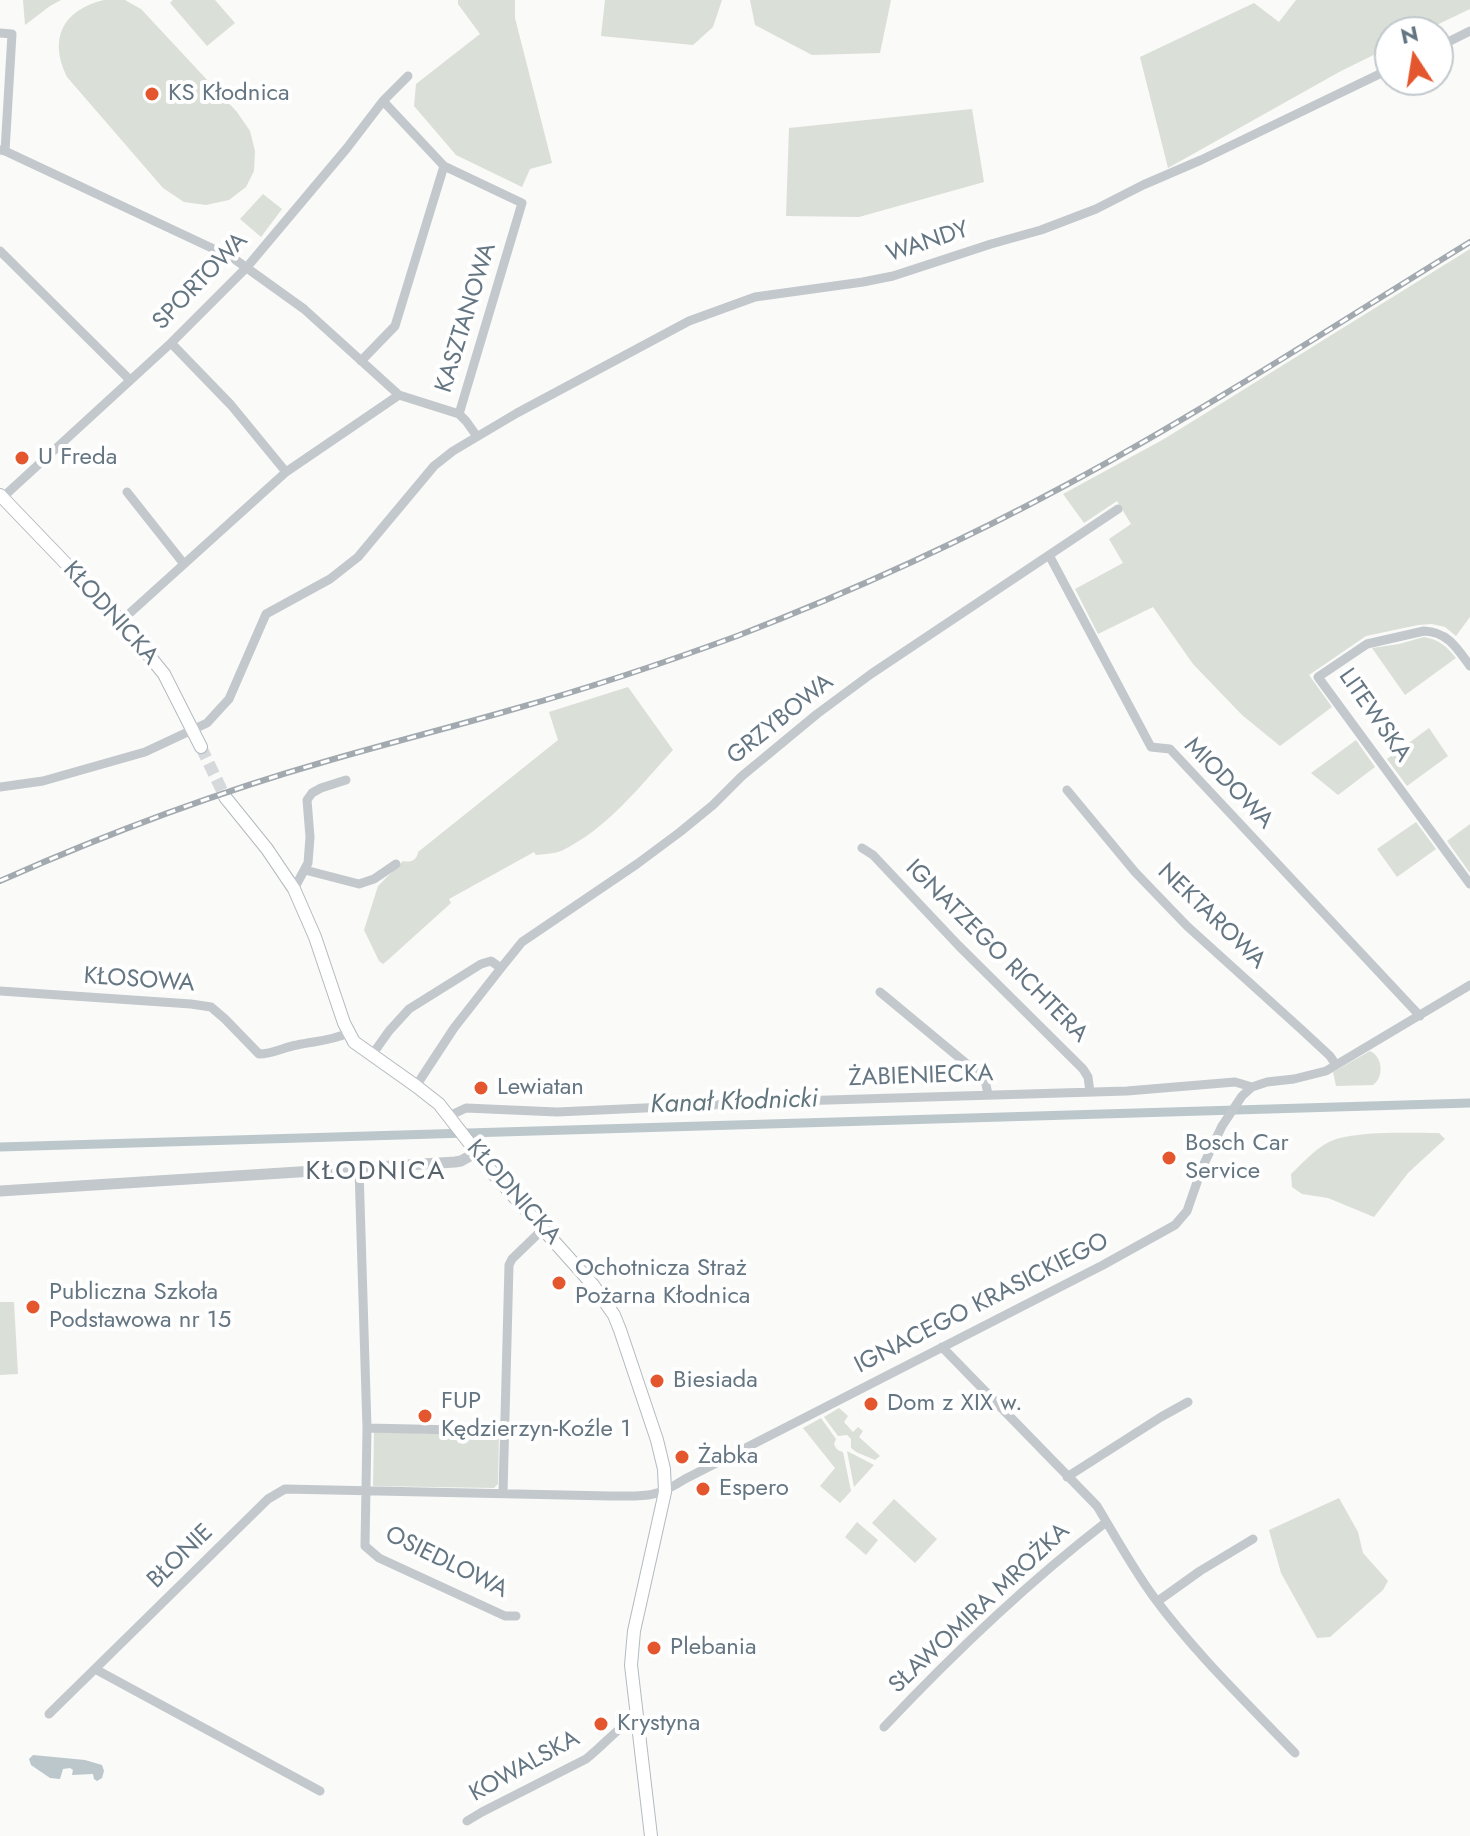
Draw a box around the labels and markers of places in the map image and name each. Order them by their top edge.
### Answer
place label: KS Kłodnica [168,80,290,108]
marker: KS Kłodnica [143,85,161,103]
place label: U Freda [38,444,117,472]
marker: U Freda [13,449,31,467]
place label: Lewiatan [497,1074,584,1102]
marker: Lewiatan [472,1079,490,1097]
place label: Bosch Car Service [1185,1130,1289,1186]
marker: Bosch Car Service [1160,1149,1178,1167]
place label: Ochotnicza Straż Pożarna Kłodnica [575,1255,750,1311]
marker: Ochotnicza Straż Pożarna Kłodnica [550,1274,568,1292]
place label: Publiczna Szkoła Podstawowa nr 15 [49,1279,231,1335]
marker: Publiczna Szkoła Podstawowa nr 15 [24,1298,42,1316]
place label: Biesiada [673,1367,758,1395]
marker: Biesiada [648,1372,666,1390]
place label: FUP Kędzierzyn-Koźle 1 [441,1388,631,1444]
place label: Dom z XIX w. [887,1390,1022,1418]
marker: Dom z XIX w. [862,1395,880,1413]
marker: FUP Kędzierzyn-Koźle 1 [416,1407,434,1425]
place label: Żabka [698,1443,758,1471]
marker: Żabka [673,1448,691,1466]
place label: Espero [719,1475,789,1503]
marker: Espero [694,1480,712,1498]
place label: Plebania [670,1634,757,1662]
marker: Plebania [645,1639,663,1657]
place label: Krystyna [617,1710,700,1738]
marker: Krystyna [592,1715,610,1733]

